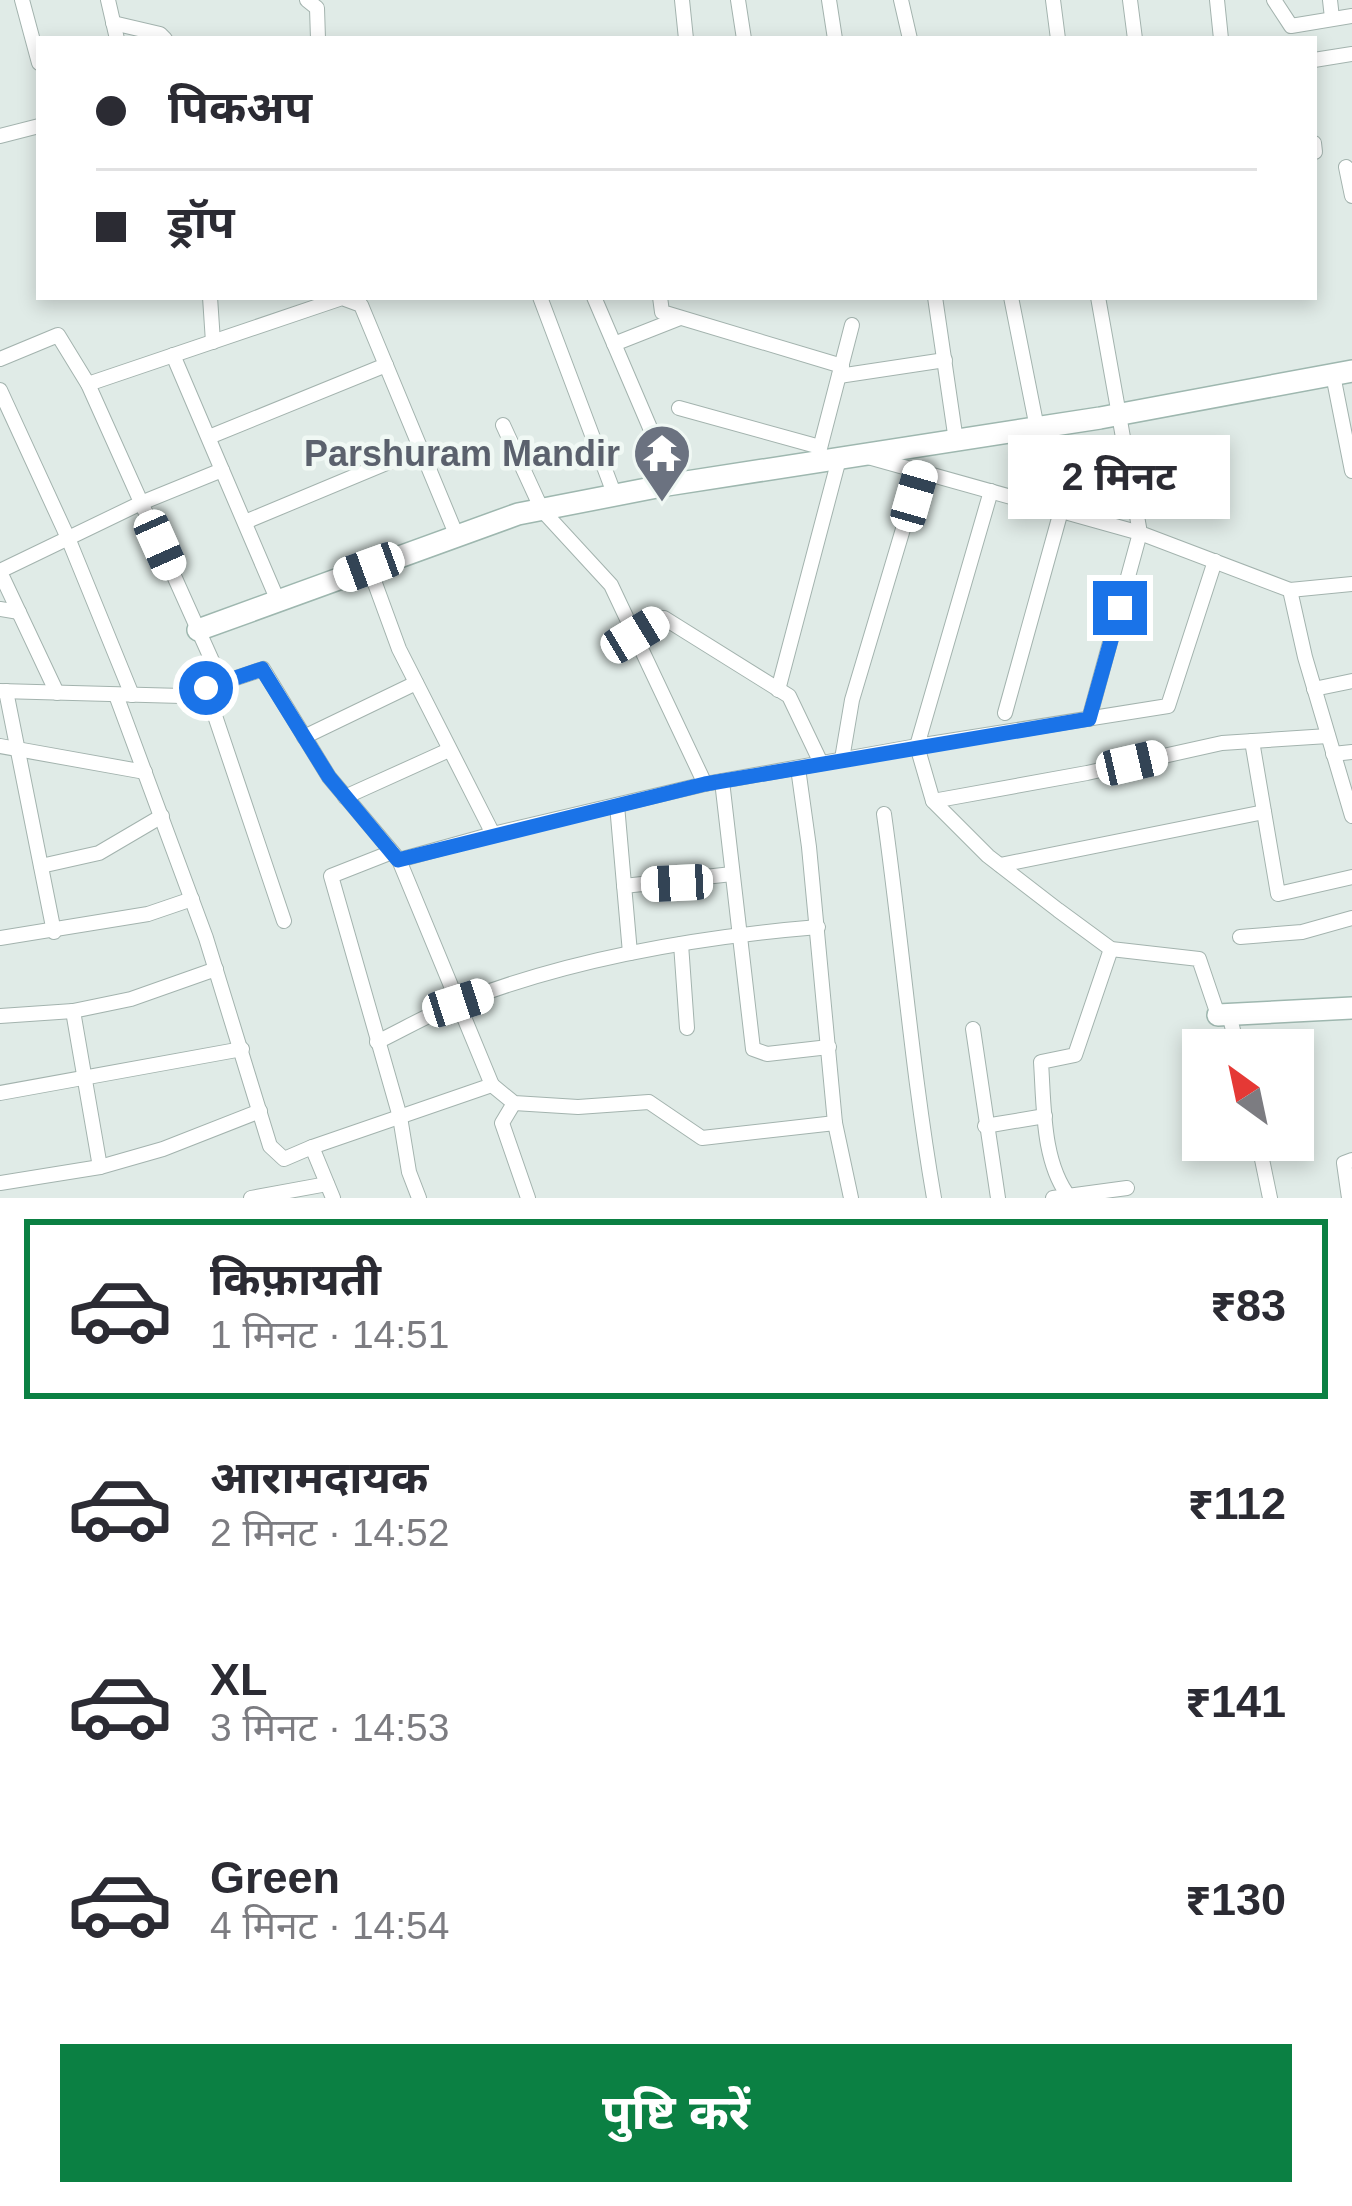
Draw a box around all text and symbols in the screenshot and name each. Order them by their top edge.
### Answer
text: पिकअप [168,82,312,133]
text: ड्रॉप [168,197,235,248]
temple icon: Parshuram Mandir [631,422,693,504]
place label: Parshuram Mandir [304,433,620,474]
callout: 2 मिनट [1009,434,1231,518]
text: 2 मिनट [1062,455,1176,498]
car [887,456,941,536]
car [129,505,191,585]
car [329,538,409,596]
route end [1093,581,1147,635]
car [595,601,675,669]
route start [179,661,233,715]
car [1093,737,1171,789]
car [640,863,714,903]
car [418,975,498,1031]
north arrow [1182,1029,1314,1161]
map controls [1182,1029,1314,1161]
text: किफ़ायती [210,1254,381,1305]
icon: car [66,1255,174,1363]
text: ₹83 [1210,1280,1286,1331]
text: 1 मिनट · 14:51 [210,1313,450,1356]
text: आरामदायक [210,1452,428,1503]
icon: car [66,1453,174,1561]
text: ₹112 [1188,1478,1286,1529]
text: 2 मिनट · 14:52 [210,1511,450,1554]
icon: car [66,1651,174,1759]
text: XL [210,1654,268,1705]
text: ₹141 [1185,1676,1286,1727]
text: 3 मिनट · 14:53 [210,1706,450,1749]
icon: car [66,1849,174,1957]
text: Green [210,1852,340,1903]
text: ₹130 [1185,1874,1286,1925]
text: 4 मिनट · 14:54 [210,1904,450,1947]
button: पुष्टि करें [60,2044,1292,2182]

